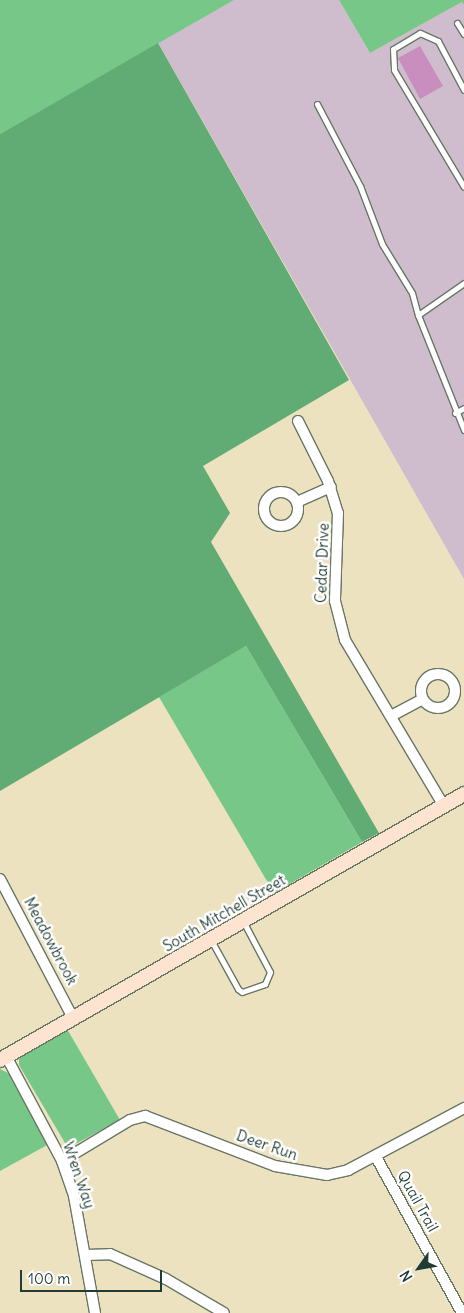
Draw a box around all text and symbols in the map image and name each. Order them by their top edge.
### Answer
street label: Cedar Drive [312,523,332,603]
street label: South Mitchell Street [160,871,288,955]
street label: Meadowbrook [20,894,82,988]
street label: Deer Run [234,1126,300,1164]
street label: Wren Way [59,1139,99,1211]
street label: Quail Trail [394,1167,442,1235]
north arrow [394,1243,444,1293]
scale bar [22,1260,165,1292]
text: N [396,1267,416,1285]
text: 100 m [28,1269,70,1288]

